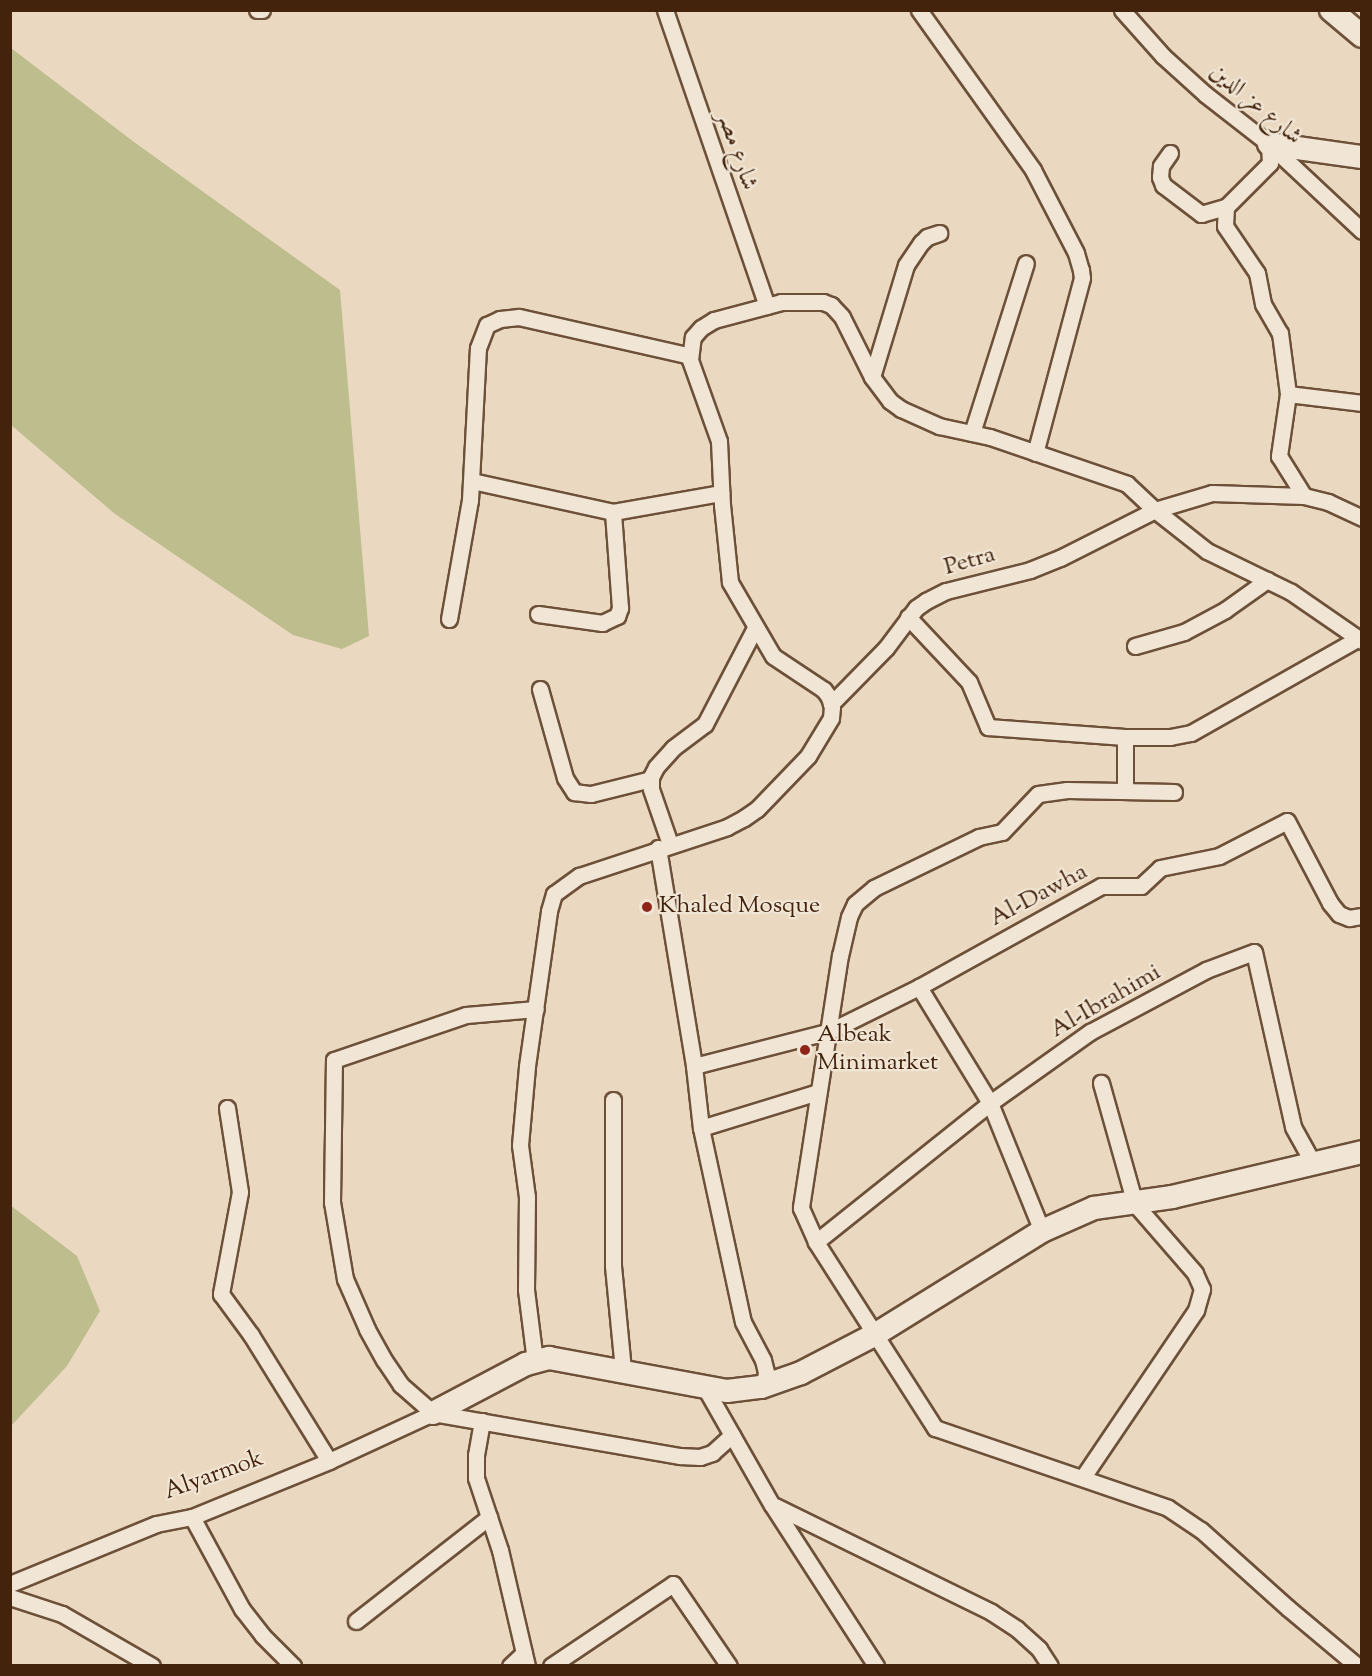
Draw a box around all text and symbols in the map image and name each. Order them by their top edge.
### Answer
street label: شارع عز الدين [1203,58,1307,152]
street label: شارع مصر [709,108,763,194]
street label: Petra [941,541,999,583]
street label: Al-Dawha [985,858,1093,934]
place label: Khaled Mosque [659,893,820,921]
marker: Khaled Mosque [640,900,654,914]
street label: Al-Ibrahimi [1045,959,1167,1045]
place label: Albeak Minimarket [817,1022,938,1078]
marker: Albeak Minimarket [798,1043,812,1057]
street label: Alyarmok [161,1445,267,1507]

